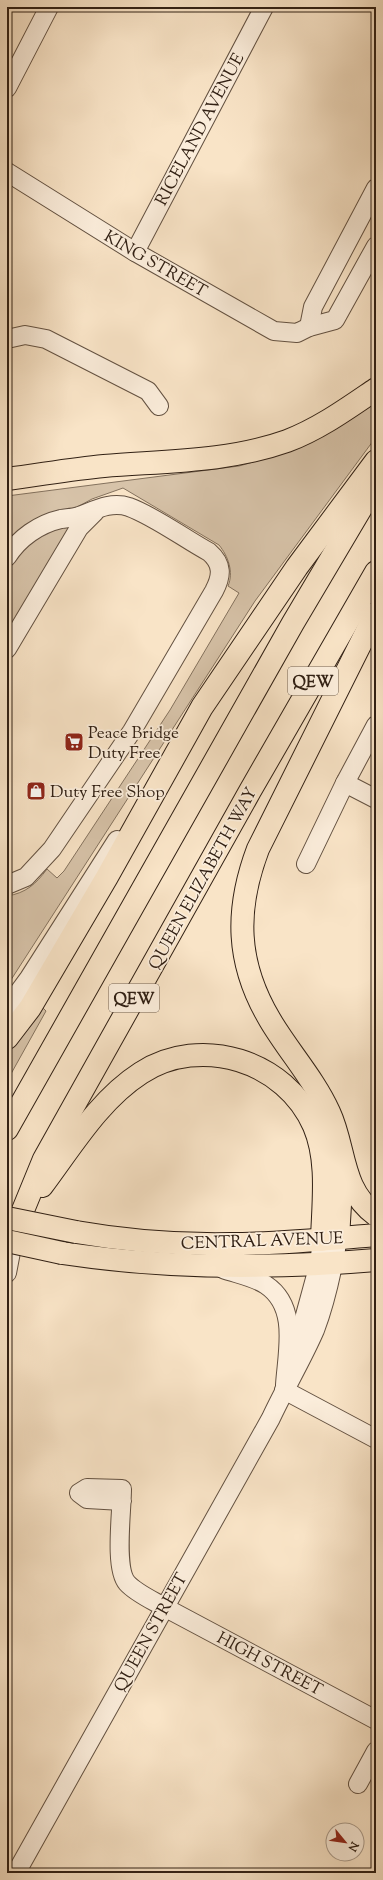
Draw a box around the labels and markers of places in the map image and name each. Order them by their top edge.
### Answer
place label: Peace Bridge Duty Free [88,722,179,766]
supermarket icon: Peace Bridge Duty Free [63,731,85,753]
shop icon: Duty Free Shop [25,780,47,802]
place label: Duty Free Shop [50,781,165,805]

